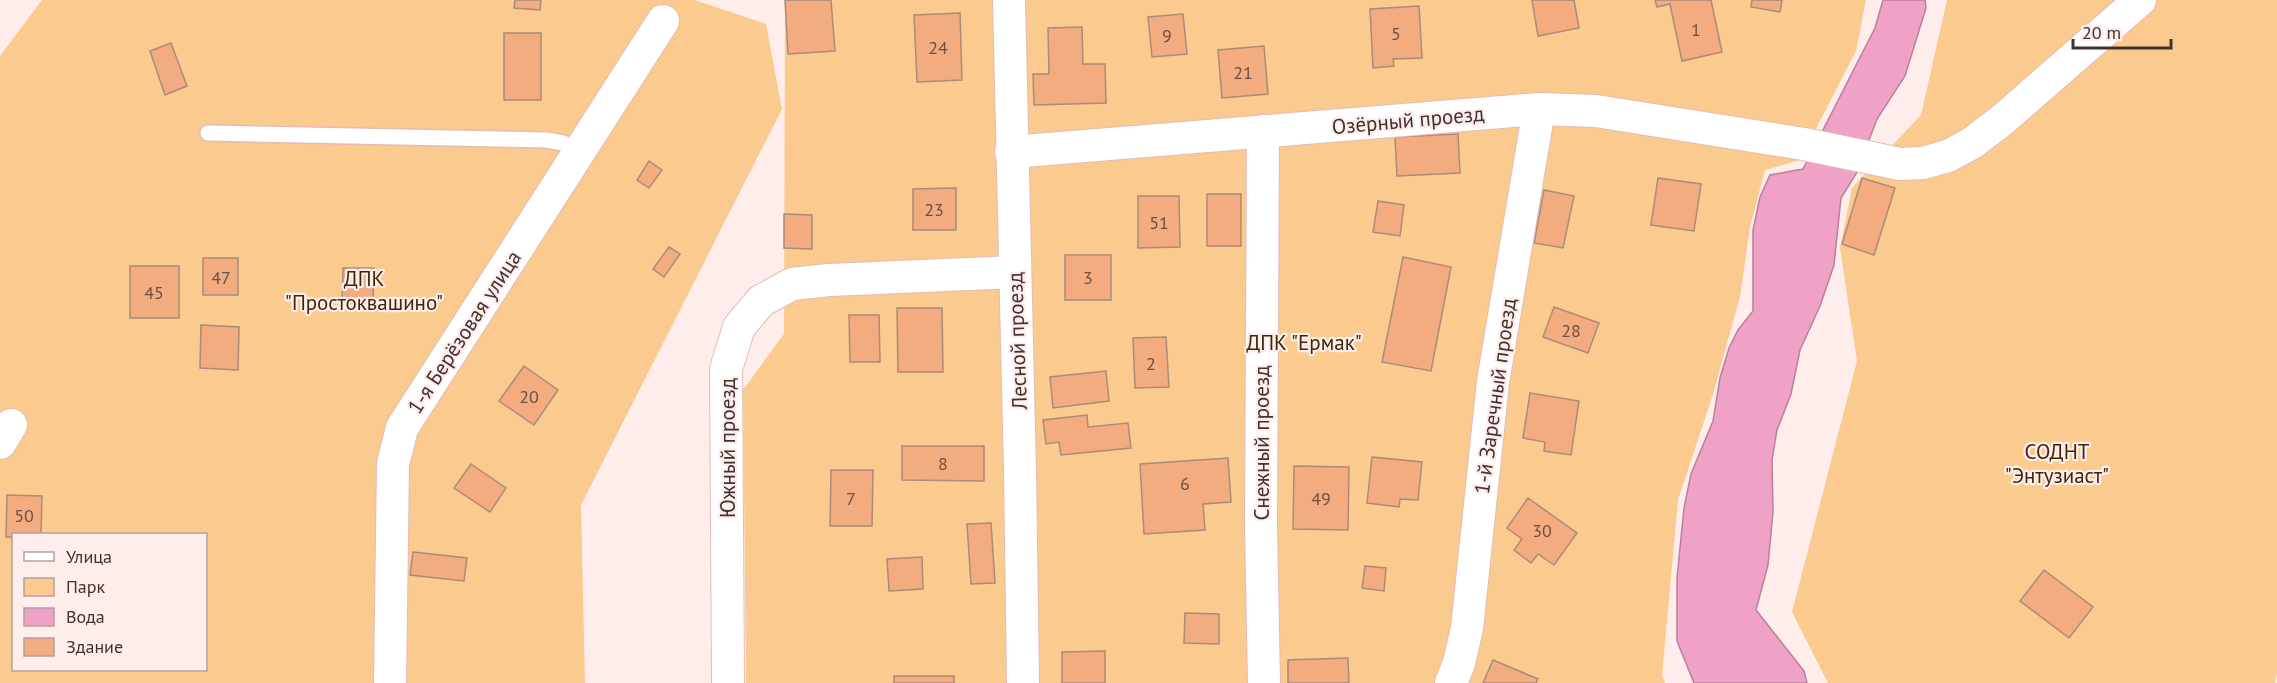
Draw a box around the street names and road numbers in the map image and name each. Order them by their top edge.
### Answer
street label: Озёрный проезд [1331,100,1485,140]
street label: 1-я Берёзовая улица [401,245,527,419]
street label: Лесной проезд [1001,272,1033,411]
street label: 1-й Заречный проезд [1468,296,1522,496]
street label: Снежный проезд [1248,365,1275,521]
street label: Южный проезд [714,378,741,518]

